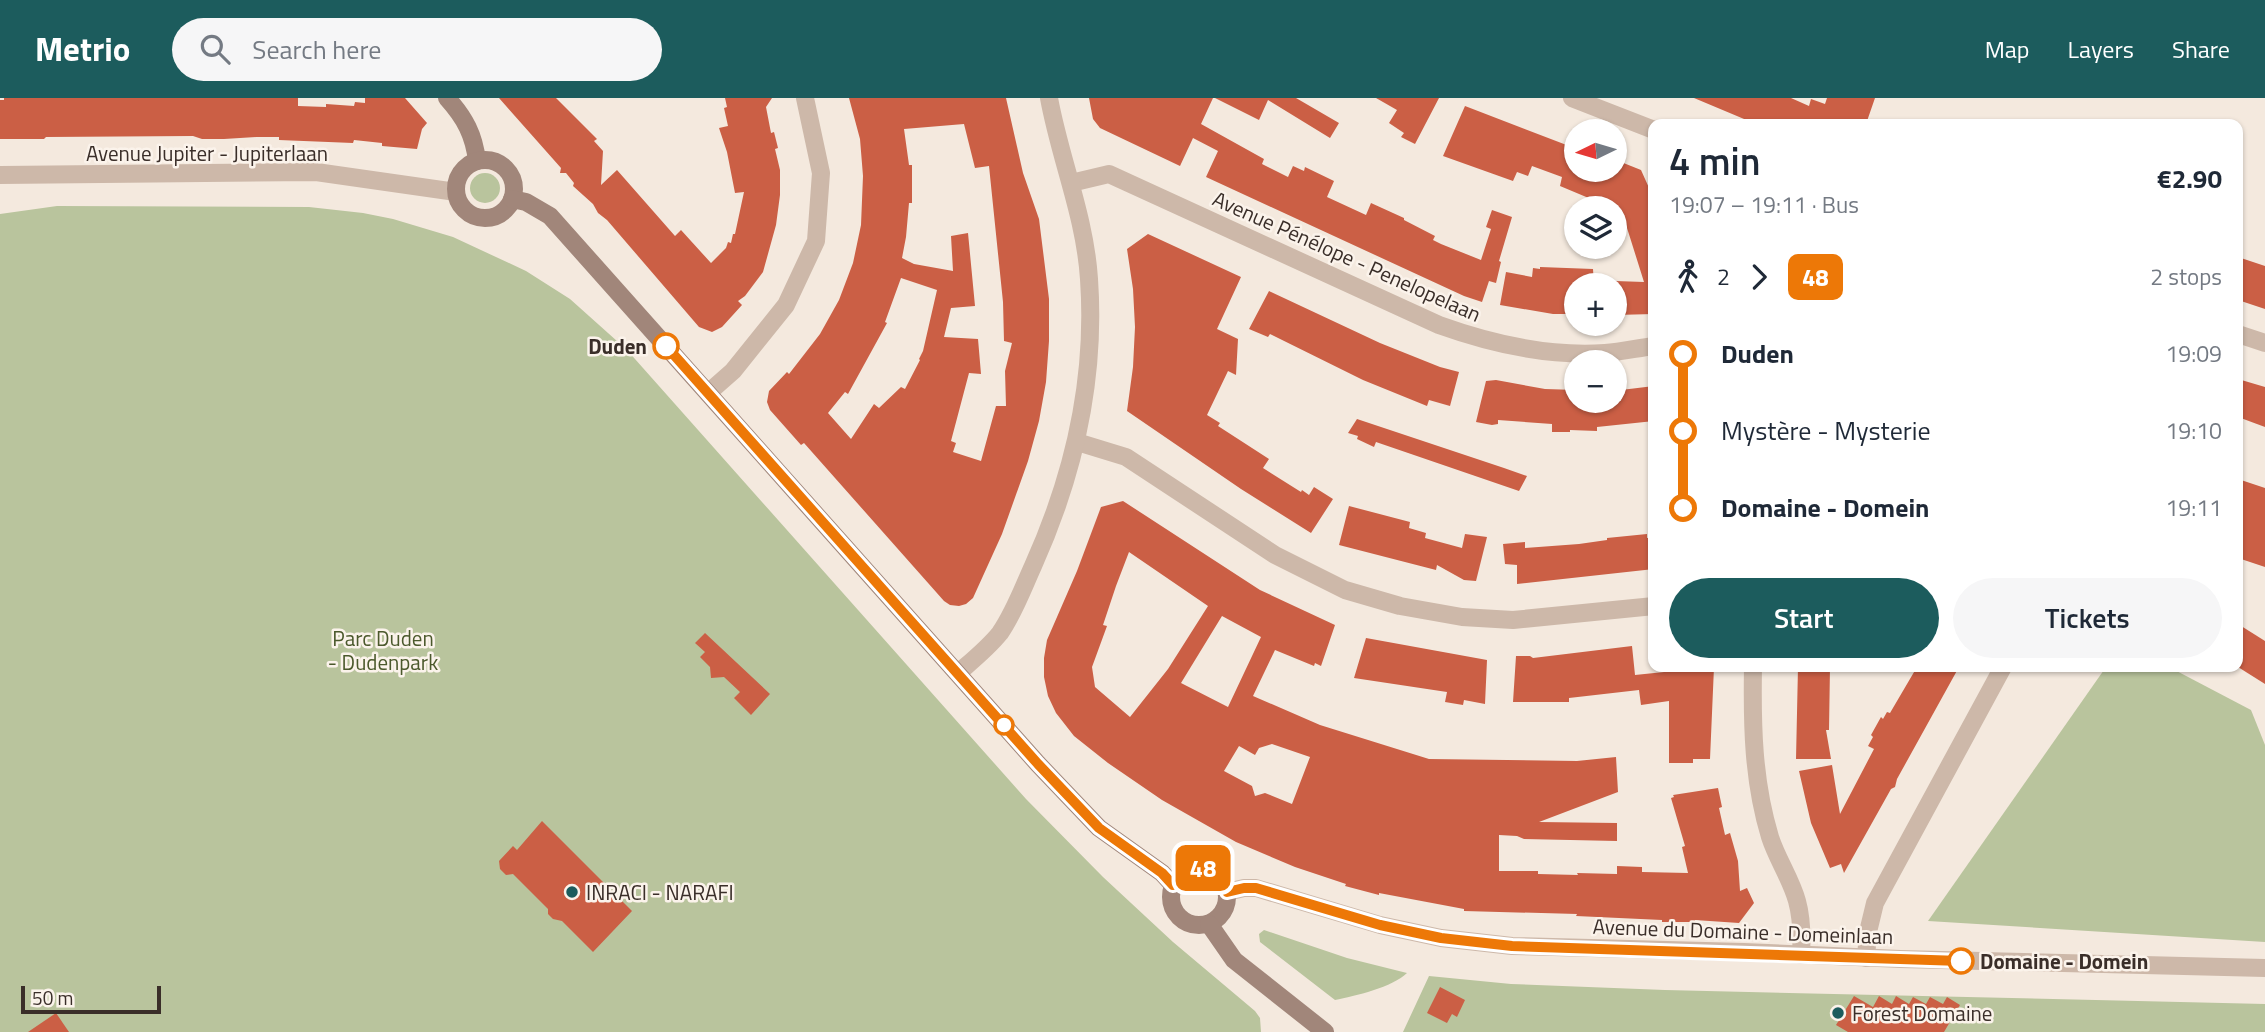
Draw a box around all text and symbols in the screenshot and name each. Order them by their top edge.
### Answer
search box [172,18,662,81]
text: Metrio [35,24,130,74]
icon: search [196,30,234,68]
text: Search here [252,30,381,69]
text: Map [1985,31,2030,67]
text: Layers [2068,31,2134,67]
text: Share [2172,31,2230,67]
north arrow [1564,119,1628,182]
map controls [1564,119,1627,413]
text: 4 min [1669,132,1760,190]
street label: Avenue Jupiter - Jupiterlaan [86,137,328,169]
text: €2.90 [2157,159,2222,198]
street label: Avenue Pénélope - Penelopelaan [1208,182,1486,330]
text: 19:07 – 19:11 · Bus [1669,187,1859,222]
button: layers [1564,196,1627,259]
icon: walk [1669,258,1707,296]
icon: forward [1740,258,1778,296]
text: 2 [1717,259,1730,294]
text: 48 [1802,259,1829,295]
text: 2 stops [2150,259,2222,294]
button: + [1564,273,1627,336]
place label: Duden [588,330,647,362]
marker: Duden [653,333,679,359]
text: Duden [1721,334,1794,373]
text: 19:09 [2165,336,2222,371]
button: − [1564,350,1627,413]
text: Mystère - Mysterie [1721,411,1931,450]
text: 19:10 [2165,413,2222,448]
text: Domaine - Domein [1721,488,1930,527]
text: 19:11 [2165,490,2222,525]
button: Start [1669,578,1939,658]
button: Tickets [1953,578,2222,658]
park label: Parc Duden - Dudenpark [328,622,438,678]
unlabelled marker [994,715,1014,735]
line badge: 48 [1172,845,1234,891]
text: 48 [1190,850,1216,886]
place label: INRACI - NARAFI [586,876,734,908]
marker: INRACI - NARAFI [564,884,580,900]
street label: Avenue du Domaine - Domeinlaan [1592,910,1894,952]
place label: Domaine - Domein [1980,945,2148,977]
marker: Domaine - Domein [1948,948,1974,974]
scale bar [21,983,161,1015]
text: 50 m [32,983,73,1012]
place label: Forest Domaine [1852,997,1992,1029]
marker: Forest Domaine [1830,1005,1846,1021]

